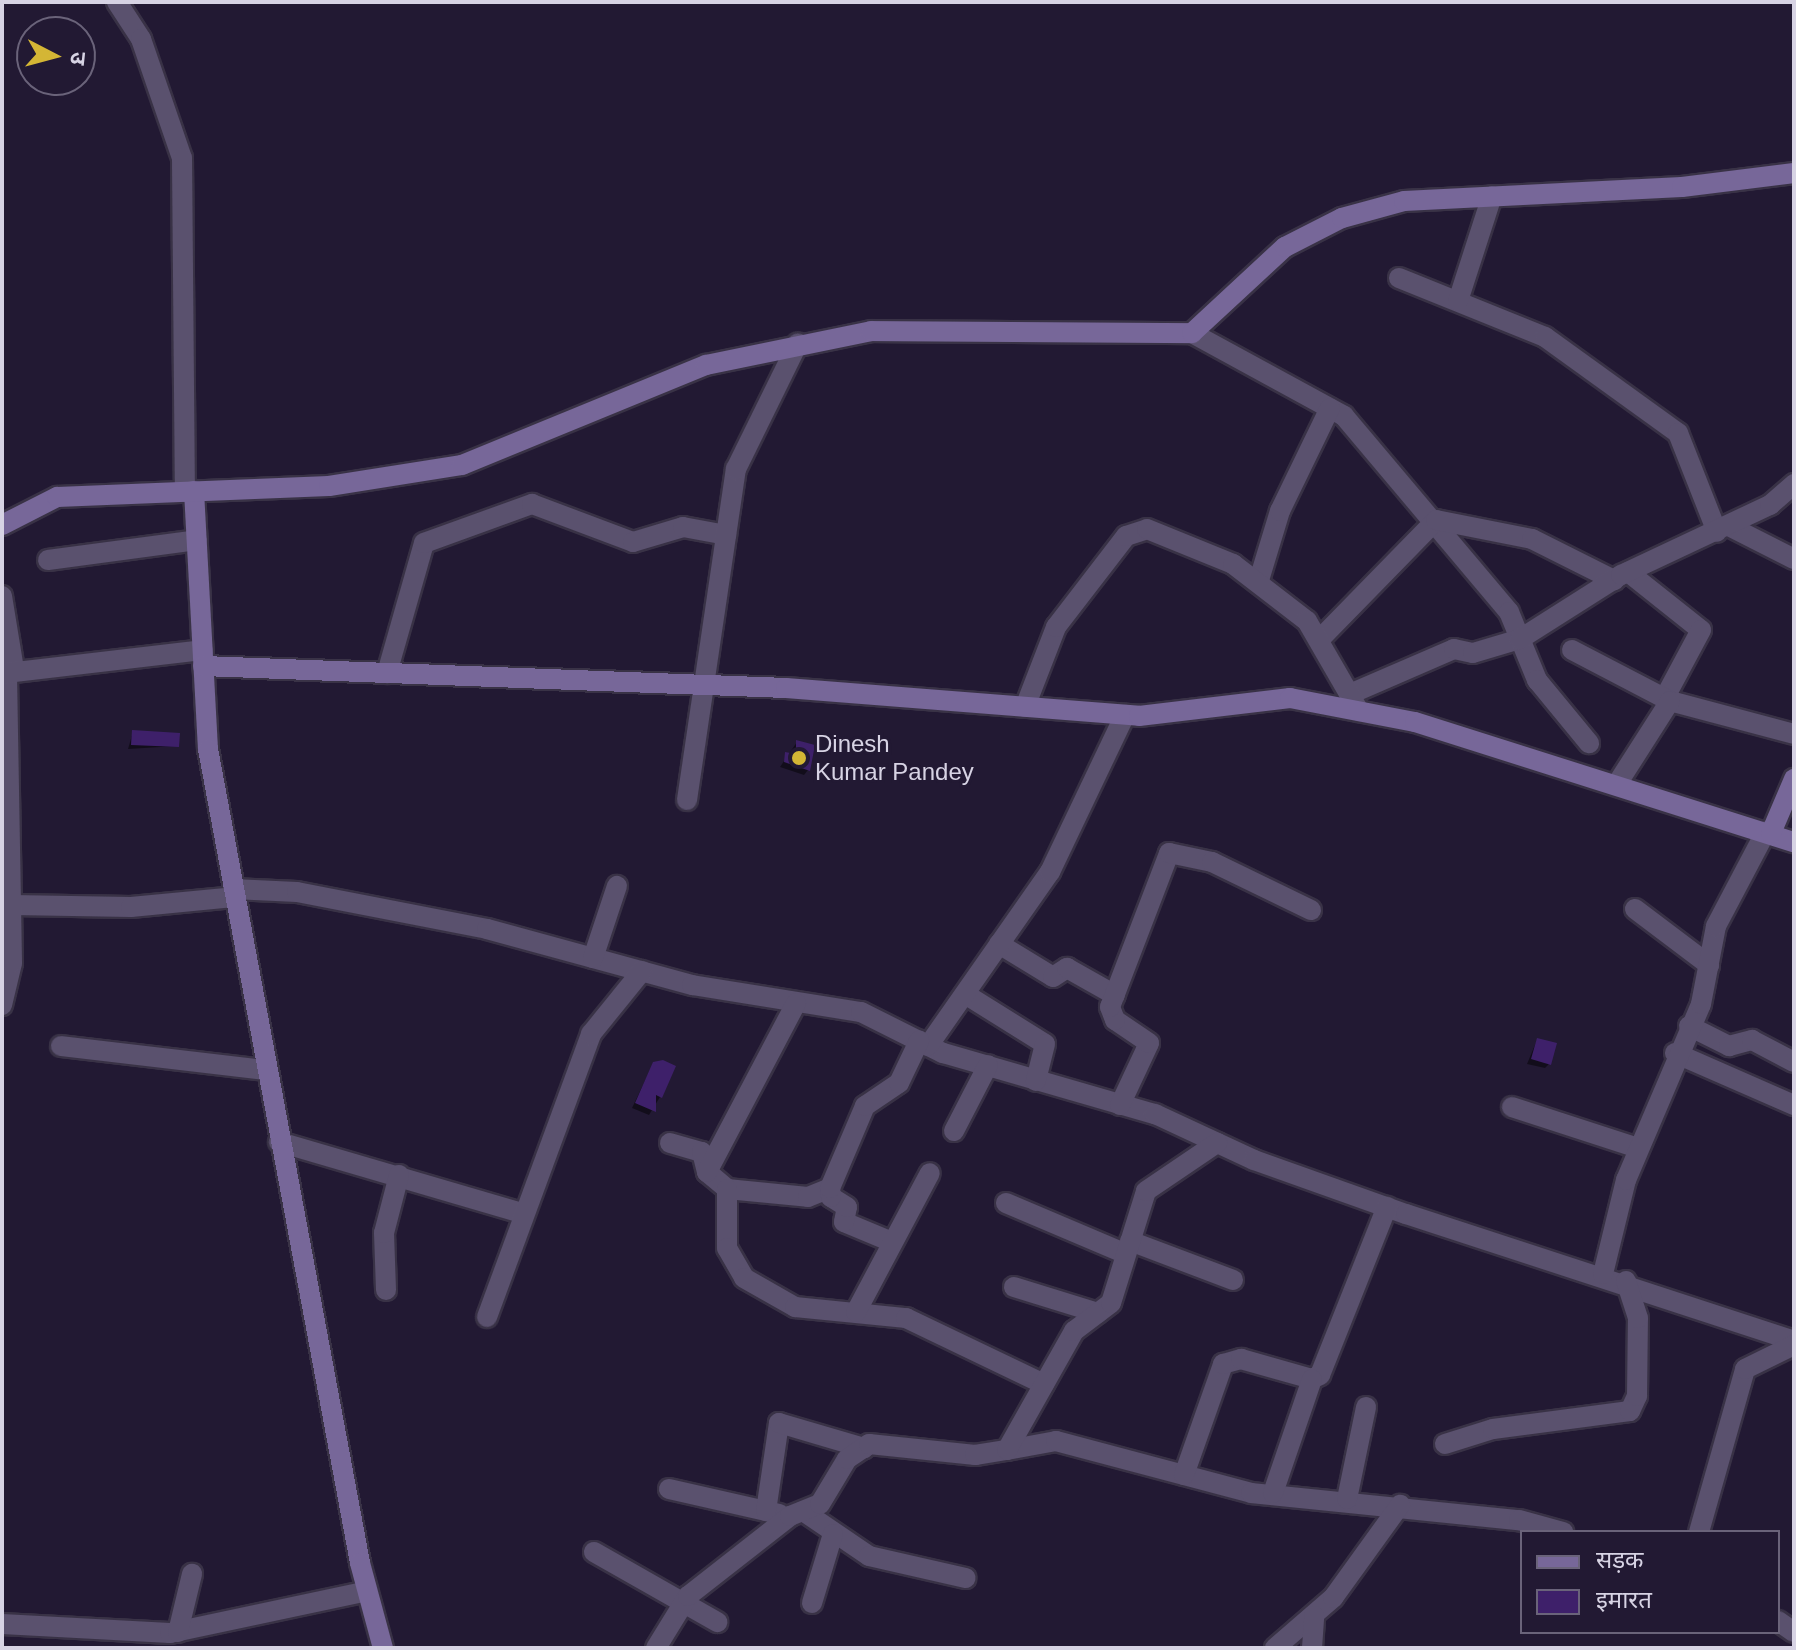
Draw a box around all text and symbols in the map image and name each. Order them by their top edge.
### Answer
north arrow [16,16,96,96]
text: उ [65,51,91,66]
place label: Dinesh Kumar Pandey [815,730,974,786]
marker: Dinesh Kumar Pandey [790,749,808,767]
legend [1520,1530,1780,1634]
text: सड़क [1596,1546,1644,1573]
text: इमारत [1596,1586,1652,1613]

